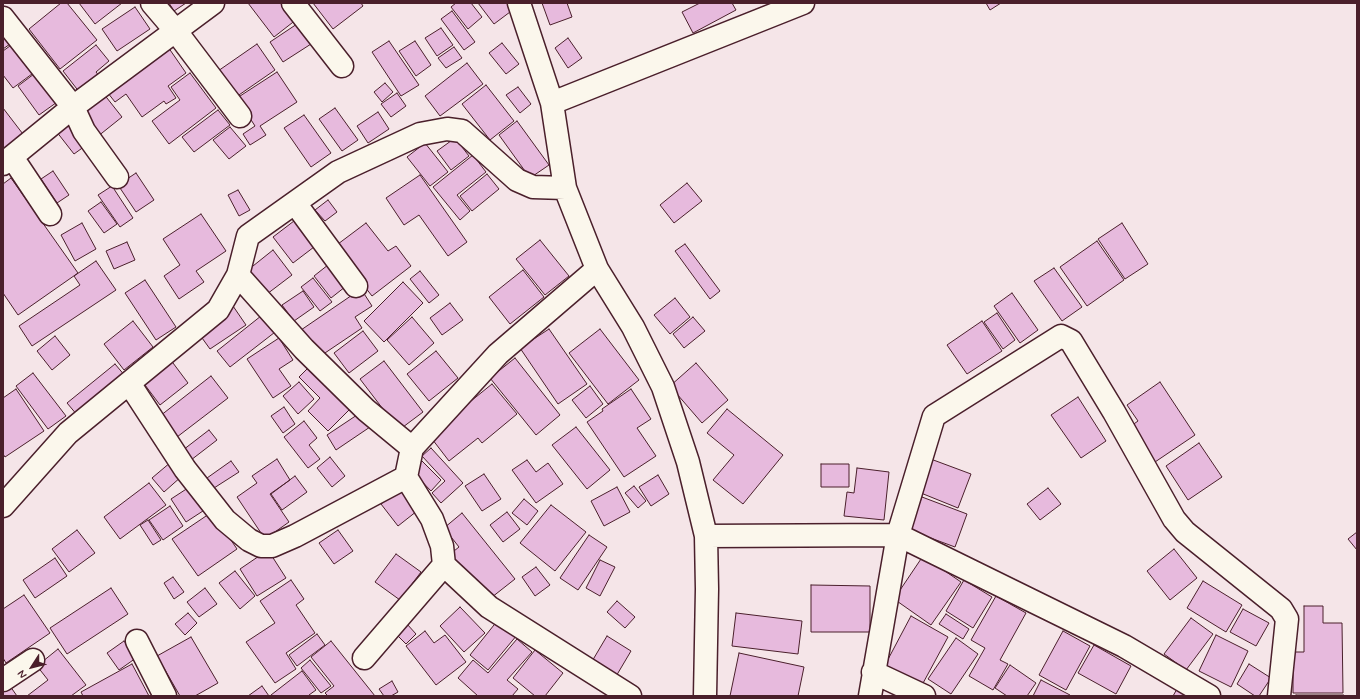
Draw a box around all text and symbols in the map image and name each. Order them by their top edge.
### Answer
north arrow [12,647,52,687]
text: N [14,667,30,681]

